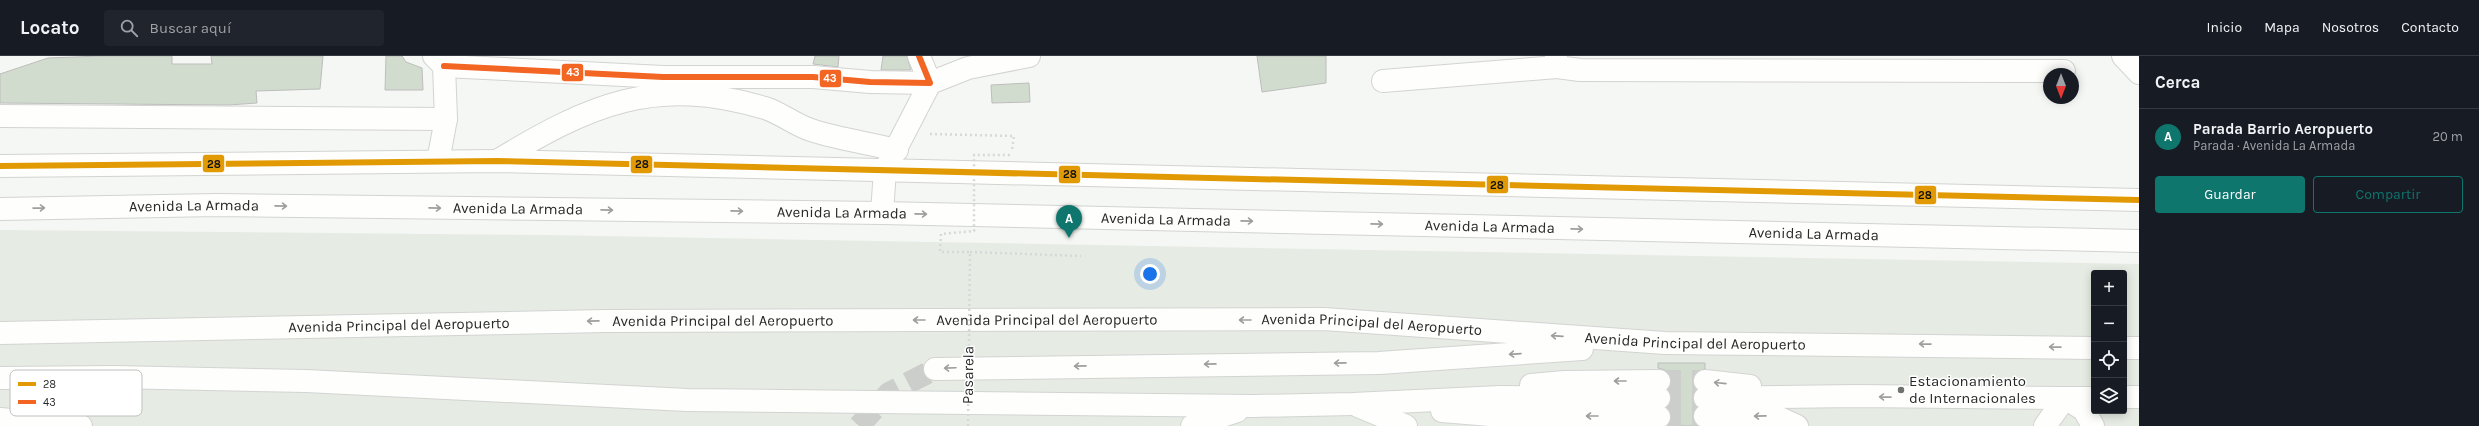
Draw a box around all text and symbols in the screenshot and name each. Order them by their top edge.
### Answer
search box [104,10,384,46]
text: Locato [20,17,80,39]
icon: search [118,17,140,39]
text: Buscar aquí [150,19,231,37]
text: Inicio [2207,19,2242,36]
text: Mapa [2264,19,2300,36]
text: Nosotros [2322,19,2379,36]
text: Contacto [2401,19,2459,36]
line badge: 43 [561,63,584,82]
text: 43 [566,66,580,79]
north arrow [2043,68,2079,104]
line badge: 43 [819,69,842,88]
text: 43 [823,72,837,85]
text: Cerca [2155,72,2200,92]
text: Parada Barrio Aeropuerto [2193,120,2373,138]
text: A [2164,129,2172,144]
text: 20 m [2433,129,2463,144]
text: Parada · Avenida La Armada [2193,138,2355,153]
line badge: 28 [202,154,225,173]
line badge: 28 [630,155,653,174]
text: 28 [207,158,221,171]
text: 28 [635,158,649,171]
line badge: 28 [1058,165,1081,184]
text: 28 [1063,168,1077,181]
line badge: 28 [1486,175,1509,194]
button: Guardar [2155,176,2305,213]
button: Compartir [2313,176,2463,213]
text: 28 [1490,179,1504,192]
line badge: 28 [1914,185,1937,205]
text: 28 [1918,189,1932,202]
street label: Avenida La Armada [129,196,259,216]
street label: Avenida La Armada [453,199,583,218]
one-way arrow [274,202,287,210]
street label: Avenida La Armada [777,203,907,223]
one-way arrow [32,204,45,212]
one-way arrow [428,204,441,212]
pin: A [1056,205,1082,238]
one-way arrow [600,206,613,214]
one-way arrow [730,207,743,215]
street label: Avenida La Armada [1101,209,1231,230]
one-way arrow [914,210,927,218]
street label: Avenida La Armada [1424,216,1555,237]
one-way arrow [1240,217,1253,225]
one-way arrow [1370,220,1383,228]
street label: Avenida La Armada [1748,223,1879,244]
one-way arrow [1570,225,1583,232]
your location [1140,264,1160,284]
map controls [2091,270,2127,414]
button: + [2091,270,2127,306]
button: − [2091,306,2127,342]
street label: Avenida Principal del Aeropuerto [936,310,1158,329]
street label: Avenida Principal del Aeropuerto [1261,310,1483,339]
street label: Avenida Principal del Aeropuerto [612,311,834,330]
street label: Avenida Principal del Aeropuerto [288,314,510,336]
one-way arrow [913,316,926,324]
one-way arrow [1239,316,1252,324]
one-way arrow [587,317,600,325]
street label: Avenida Principal del Aeropuerto [1584,328,1806,354]
one-way arrow [1551,332,1564,339]
one-way arrow [1919,340,1932,348]
button: locate [2091,342,2127,378]
one-way arrow [2049,343,2062,351]
street label: Pasarela [958,346,978,404]
one-way arrow [1509,350,1522,357]
one-way arrow [1334,359,1347,367]
one-way arrow [1204,360,1217,368]
one-way arrow [1074,362,1087,370]
one-way arrow [944,365,957,372]
legend [10,370,142,416]
place label: Estacionamiento de Internacionales [1909,372,2036,407]
one-way arrow [1614,377,1627,385]
text: 28 [43,378,56,391]
button: layers [2091,378,2127,414]
one-way arrow [1714,379,1727,386]
marker: Estacionamiento de Internacionales [1896,385,1906,395]
one-way arrow [1879,393,1892,400]
text: 43 [43,396,56,409]
one-way arrow [1586,412,1599,420]
one-way arrow [1754,412,1767,420]

